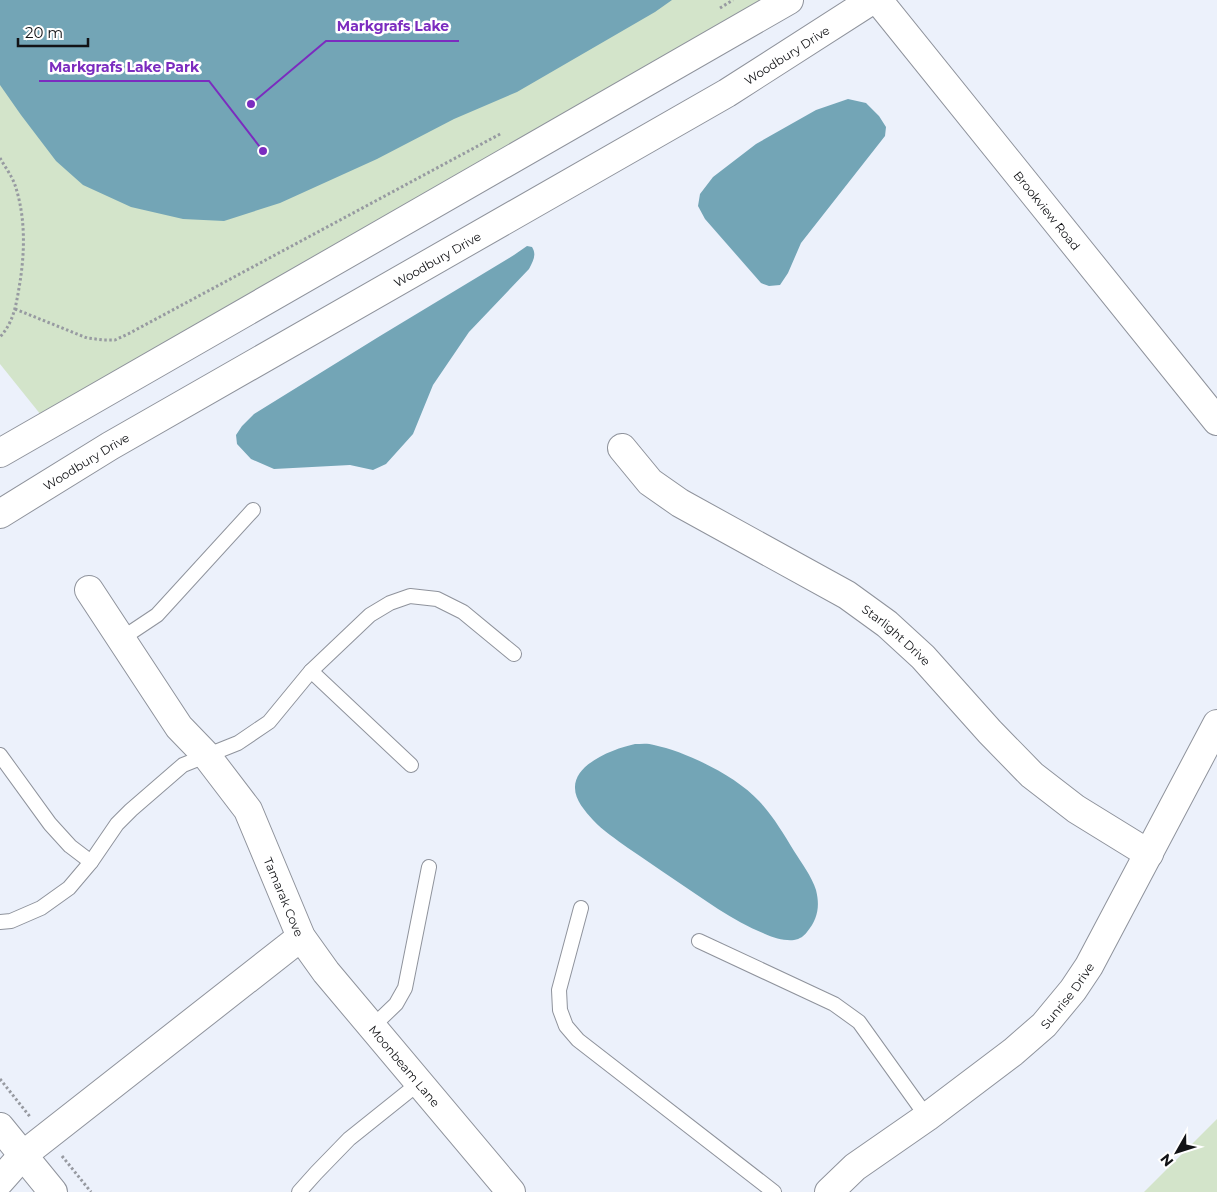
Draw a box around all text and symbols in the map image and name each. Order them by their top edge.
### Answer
callout: Markgrafs Lake [326,12,459,41]
scale bar [18,15,88,47]
text: Markgrafs Lake [337,17,449,35]
street label: Woodbury Drive [741,22,832,88]
text: 20 m [25,23,63,42]
callout: Markgrafs Lake Park [39,52,209,81]
text: Markgrafs Lake Park [49,58,200,76]
street label: Brookview Road [1011,168,1084,253]
street label: Woodbury Drive [391,228,483,290]
street label: Woodbury Drive [40,429,132,493]
street label: Starlight Drive [859,601,934,668]
street label: Tamarak Cove [261,855,307,939]
street label: Sunrise Drive [1037,960,1097,1032]
street label: Moonbeam Lane [366,1022,443,1110]
north arrow [1152,1127,1202,1177]
text: N [1156,1150,1177,1170]

